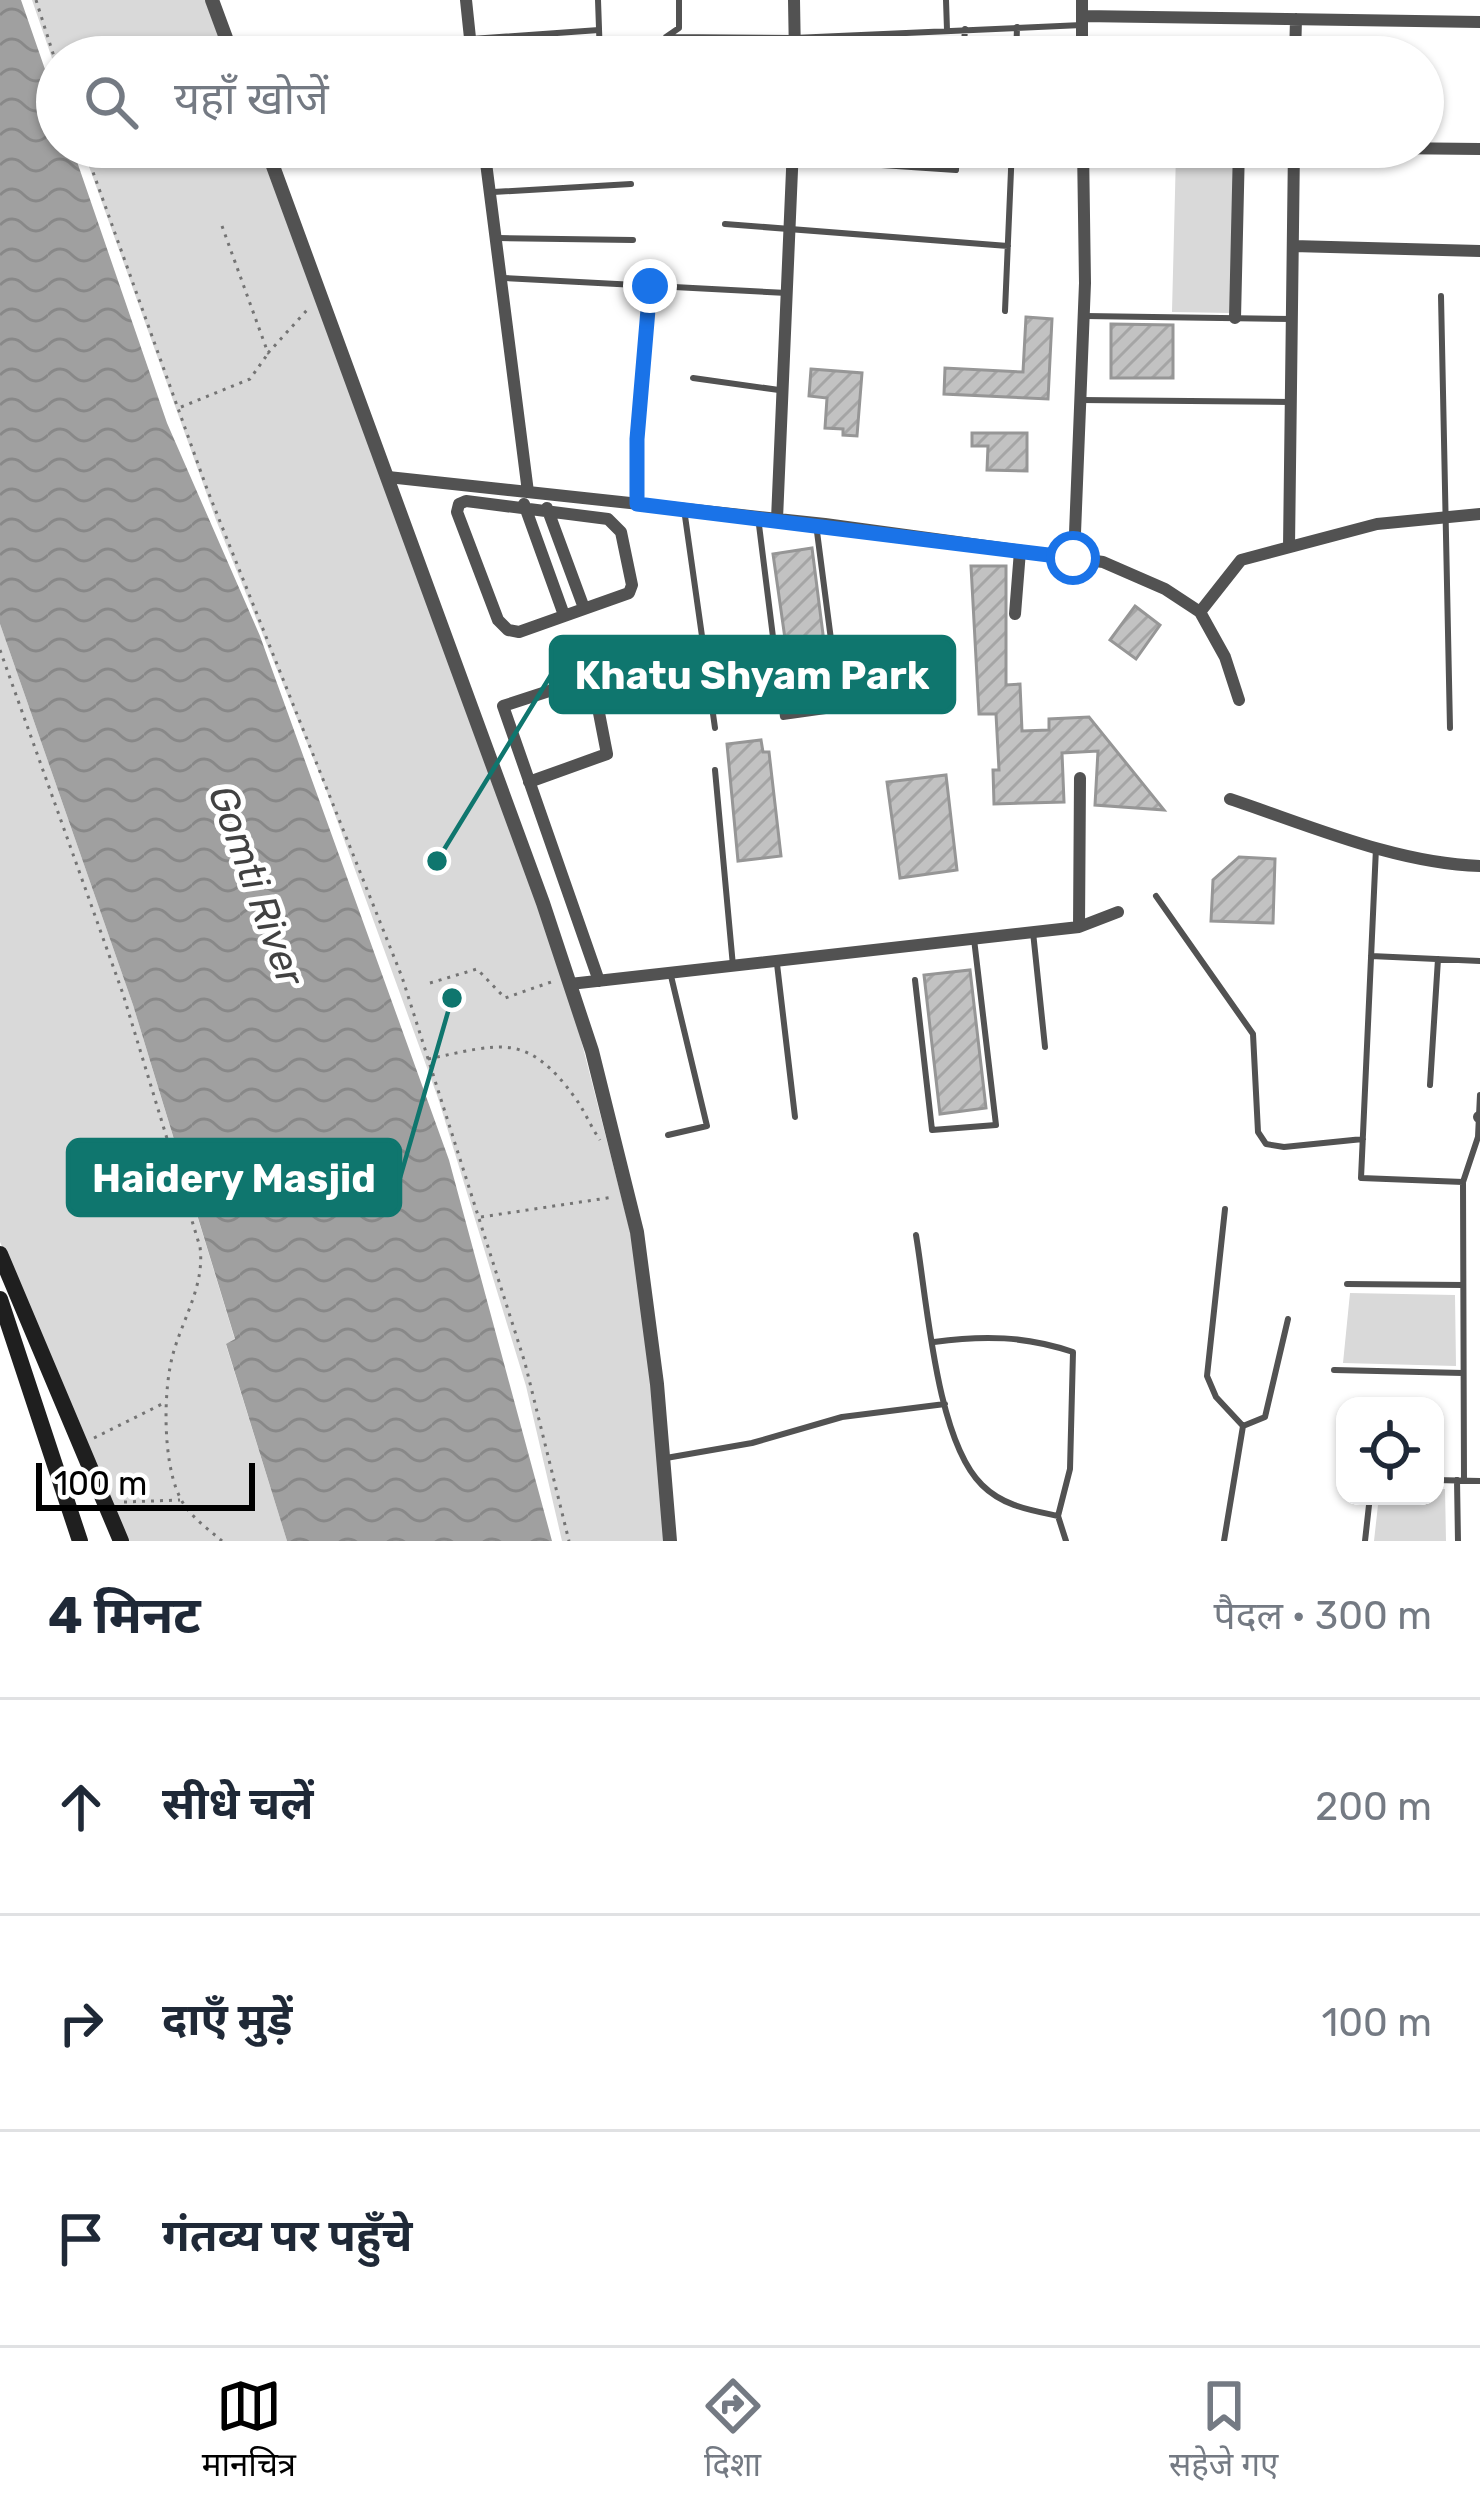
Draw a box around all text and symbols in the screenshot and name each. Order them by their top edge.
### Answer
search box [36,36,1444,168]
icon: search [78,69,144,135]
text: यहाँ खोजें [174,72,329,125]
route end [623,259,677,313]
route start [1046,531,1100,585]
callout: Khatu Shyam Park [551,637,954,712]
text: Khatu Shyam Park [575,653,930,699]
water label: Gomti River [199,779,314,994]
callout: Haidery Masjid [68,1140,400,1215]
text: Haidery Masjid [92,1156,376,1202]
map controls [1336,1397,1444,1505]
button: locate [1336,1397,1444,1505]
scale bar [36,1457,255,1510]
text: 100 m [54,1464,147,1503]
text: 4 मिनट [48,1585,201,1646]
text: पैदल · 300 m [1214,1593,1432,1639]
icon: ahead [48,1774,114,1840]
text: सीधे चलें [162,1777,313,1830]
text: 200 m [1315,1784,1432,1830]
icon: right [48,1990,114,2056]
text: दाएँ मुड़ें [162,1993,292,2046]
text: 100 m [1322,2000,1432,2046]
icon: arrive [48,2206,114,2272]
text: गंतव्य पर पहुँचे [162,2209,413,2262]
tab: मानचित्र [202,2373,296,2489]
tab: दिशा [700,2373,766,2489]
tab: सहेजे गए [1169,2373,1278,2489]

